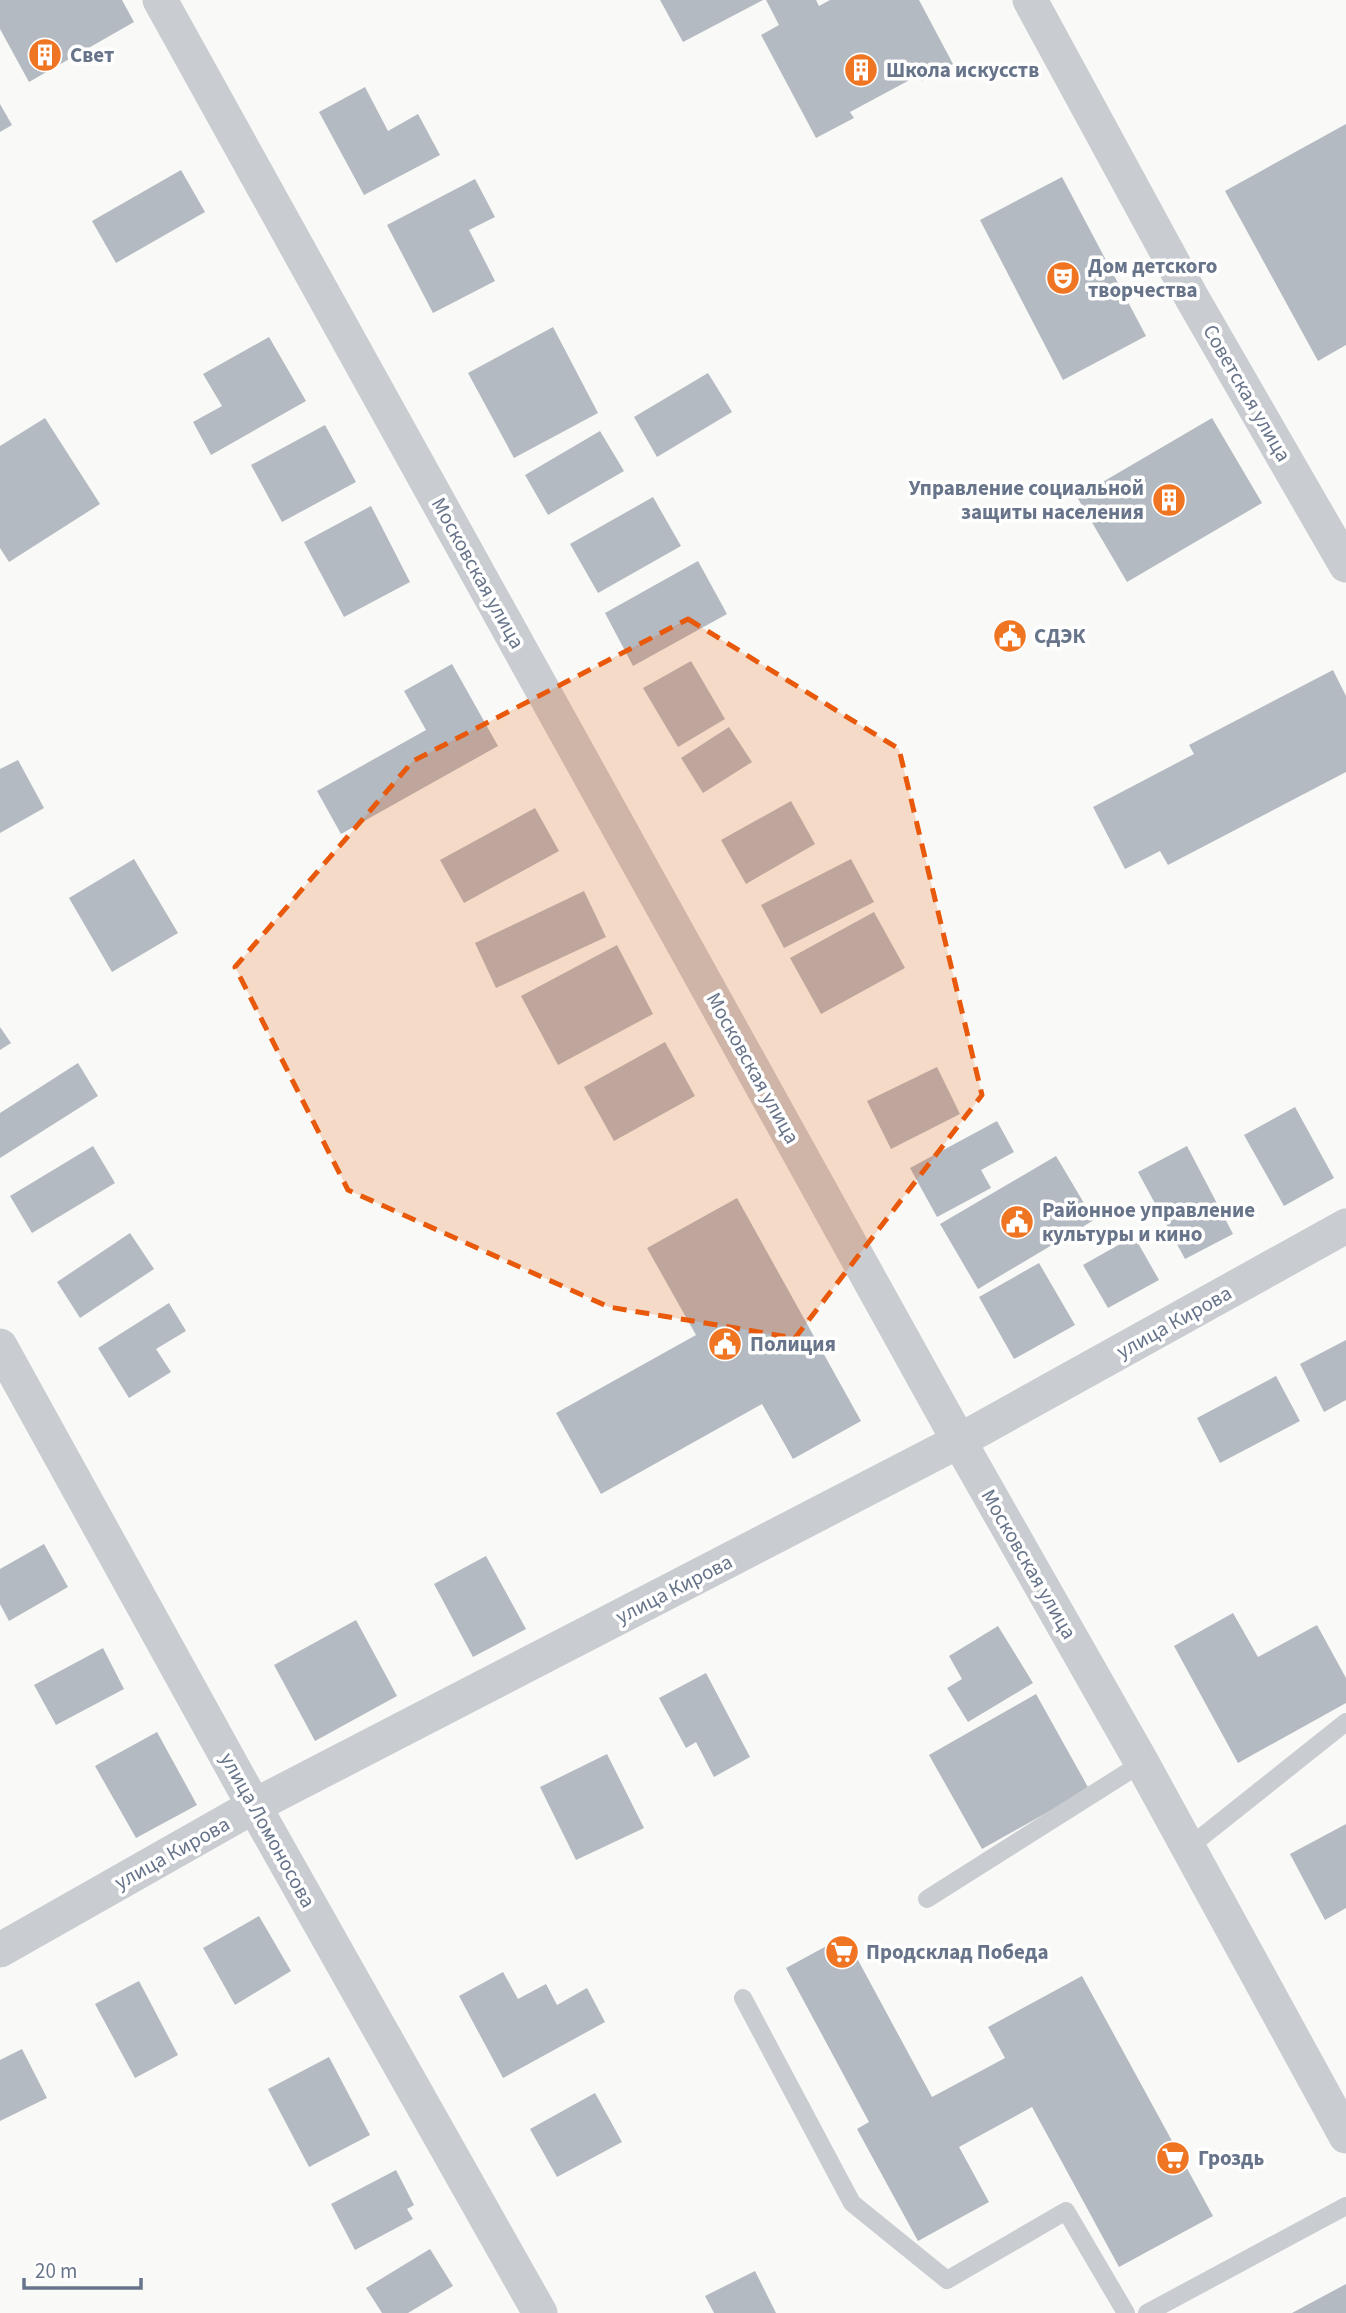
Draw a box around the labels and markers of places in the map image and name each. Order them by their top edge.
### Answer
building icon: Свет [26,36,64,74]
place label: Свет [70,40,114,70]
building icon: Школа искусств [842,51,880,89]
place label: Школа искусств [886,55,1039,85]
place label: Дом детского творчества [1088,251,1217,305]
theatre icon: Дом детского творчества [1044,259,1082,297]
place label: Управление социальной защиты населения [909,473,1144,527]
building icon: Управление социальной защиты населения [1150,481,1188,519]
public building icon: СДЭК [991,617,1029,655]
place label: СДЭК [1034,621,1087,651]
place label: Районное управление культуры и кино [1042,1195,1255,1249]
public building icon: Районное управление культуры и кино [998,1203,1036,1241]
public building icon: Полиция [706,1325,744,1363]
place label: Полиция [750,1329,836,1359]
supermarket icon: Продсклад Победа [823,1933,861,1971]
place label: Продсклад Победа [866,1937,1049,1967]
supermarket icon: Гроздь [1154,2139,1192,2177]
place label: Гроздь [1198,2143,1264,2173]

